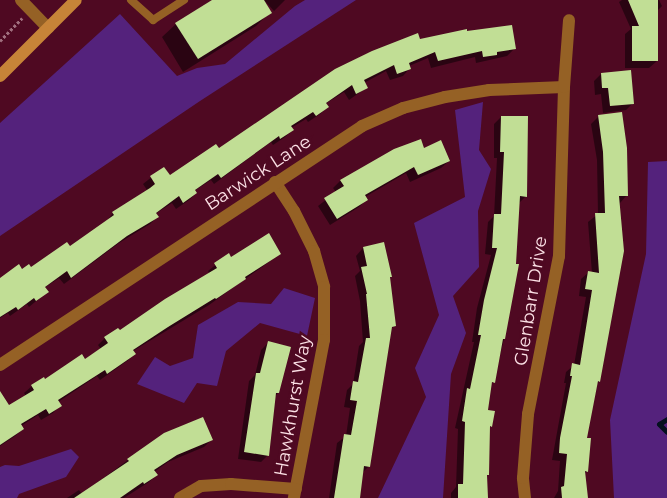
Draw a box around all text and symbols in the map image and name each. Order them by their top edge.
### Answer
street label: Barwick Lane [201,131,315,215]
street label: Glenbarr Drive [510,235,552,367]
street label: Hawkhurst Way [270,334,316,478]

